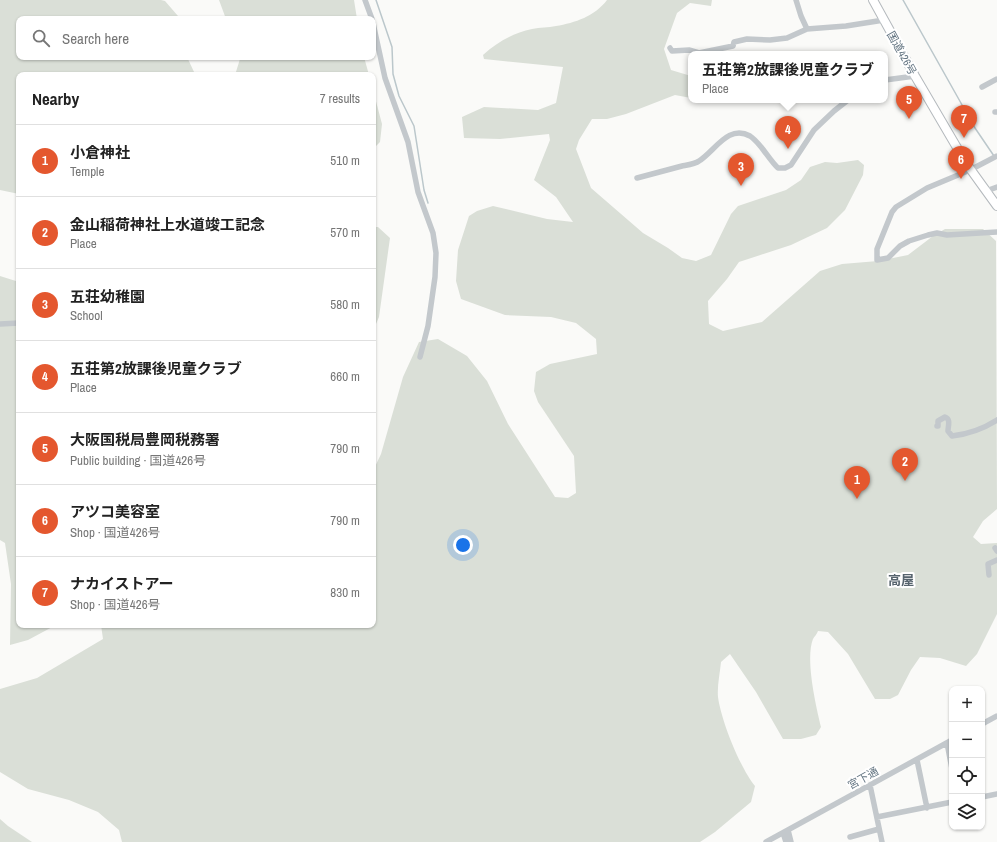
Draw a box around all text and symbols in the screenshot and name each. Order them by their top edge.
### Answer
search box [16,16,376,60]
icon: search [30,27,52,49]
text: Search here [62,28,129,49]
street label: 国道426号 [884,29,920,77]
popup [688,51,888,103]
text: 五荘第2放課後児童クラブ [702,59,874,80]
text: Place [702,80,729,97]
pin: 5 [896,86,922,119]
text: Nearby [32,87,79,110]
text: 7 results [320,90,360,107]
pin: 7 [951,105,977,138]
pin: 4 [775,116,801,149]
text: 小倉神社 [70,142,130,163]
pin: 6 [948,146,974,179]
text: 1 [42,152,48,169]
text: 510 m [330,152,360,169]
pin: 3 [728,153,754,186]
text: Temple [70,163,104,180]
text: 金山稲荷神社上水道竣工記念 [70,214,265,235]
text: 2 [42,224,48,241]
text: 570 m [330,224,360,241]
text: Place [70,235,97,252]
text: 五荘幼稚園 [70,286,145,307]
text: 3 [42,296,48,313]
text: 580 m [330,296,360,313]
text: School [70,307,103,324]
text: 五荘第2放課後児童クラブ [70,358,242,379]
text: 4 [42,368,48,385]
text: 660 m [330,368,360,385]
text: Place [70,379,97,396]
text: 大阪国税局豊岡税務署 [70,429,220,450]
text: 5 [42,440,48,457]
text: 790 m [330,440,360,457]
pin: 2 [892,448,918,481]
text: Public building · 国道426号 [70,452,206,469]
pin: 1 [844,466,870,499]
text: アツコ美容室 [70,501,160,522]
text: 6 [42,512,48,529]
text: 790 m [330,512,360,529]
text: Shop · 国道426号 [70,524,161,541]
your location [453,535,473,555]
district label: 高屋 [888,572,914,589]
text: ナカイストアー [70,573,174,594]
text: 7 [42,584,48,601]
text: 830 m [330,584,360,601]
text: Shop · 国道426号 [70,596,161,613]
map controls [949,686,985,830]
button: + [949,686,985,722]
button: − [949,722,985,758]
button: locate [949,758,985,794]
street label: 宮下通 [845,764,881,792]
button: layers [949,794,985,830]

